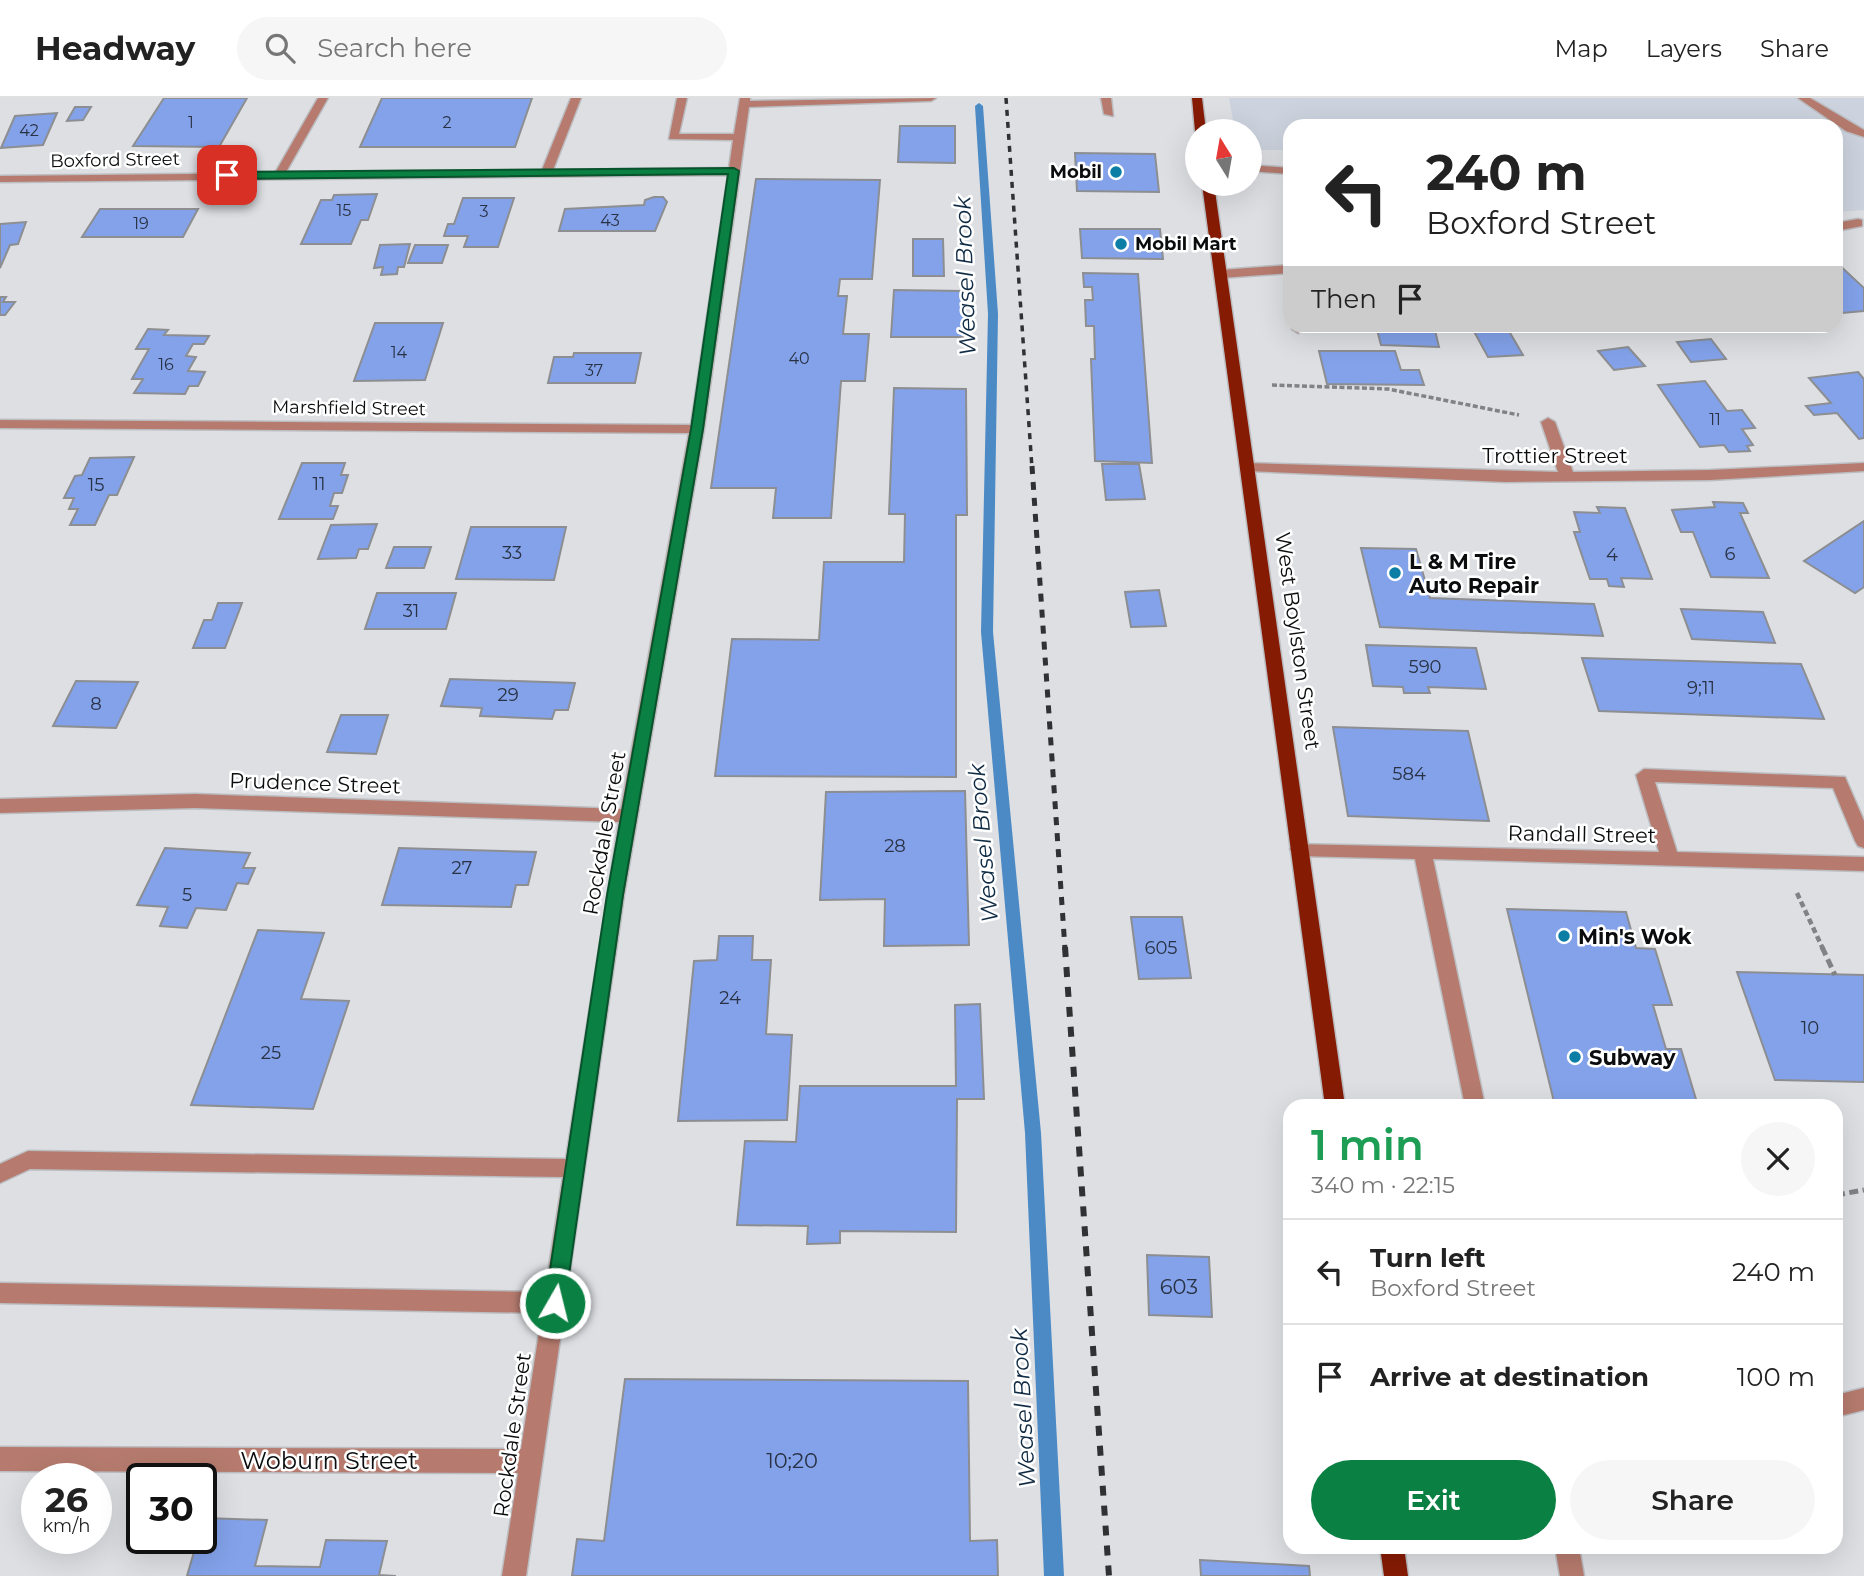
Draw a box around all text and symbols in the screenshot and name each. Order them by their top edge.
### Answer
search box [237,17,727,80]
text: Headway [35,28,195,68]
icon: search [261,29,299,67]
text: Search here [317,32,472,64]
text: Map [1554,34,1608,63]
text: Layers [1646,34,1722,63]
text: Share [1760,34,1829,63]
house number: 1 [188,113,194,132]
house number: 2 [442,113,452,132]
north arrow [1185,119,1262,196]
map controls [1185,119,1262,196]
house number: 42 [19,121,39,140]
text: 240 m [1426,143,1587,202]
pin [197,145,257,205]
icon: left [1311,147,1402,238]
street label: Boxford Street [50,148,180,172]
icon: arrive [208,156,246,194]
place label: Mobil [1050,161,1102,183]
marker: Mobil [1108,164,1124,180]
water label: Weasel Brook [948,195,982,356]
house number: 15 [337,201,351,220]
house number: 3 [479,202,489,221]
text: Boxford Street [1426,203,1657,242]
house number: 43 [600,211,620,230]
house number: 19 [133,214,149,233]
place label: Mobil Mart [1135,233,1237,255]
marker: Mobil Mart [1113,236,1129,252]
icon: arrive [1391,280,1429,318]
text: Then [1311,283,1377,315]
house number: 14 [391,343,408,362]
house number: 40 [788,349,810,368]
house number: 16 [158,355,174,374]
house number: 37 [585,361,603,380]
street label: Marshfield Street [272,396,426,420]
house number: 11 [1709,410,1721,429]
street label: Trottier Street [1482,443,1628,468]
house number: 11 [313,473,326,495]
house number: 15 [88,474,104,496]
street label: West Boylston Street [1270,531,1326,751]
house number: 33 [502,542,522,564]
house number: 6 [1725,543,1736,565]
house number: 4 [1606,544,1618,566]
place label: L & M Tire Auto Repair [1408,549,1539,598]
marker: L & M Tire Auto Repair [1387,565,1403,581]
house number: 31 [403,600,419,622]
house number: 590 [1408,656,1442,678]
house number: 9;11 [1687,677,1715,699]
house number: 29 [497,684,519,706]
house number: 8 [90,693,102,715]
street label: Rockdale Street [577,749,631,917]
water label: Weasel Brook [962,761,1004,924]
house number: 584 [1392,763,1426,785]
street label: Prudence Street [229,768,401,798]
street label: Randall Street [1507,820,1657,848]
house number: 28 [884,835,906,857]
house number: 27 [452,857,472,879]
house number: 5 [182,884,192,906]
place label: Min's Wok [1578,924,1692,949]
marker: Min's Wok [1556,928,1572,944]
house number: 605 [1144,937,1178,959]
house number: 24 [719,987,741,1009]
house number: 10 [1801,1017,1819,1039]
house number: 25 [261,1042,281,1064]
place label: Subway [1589,1045,1676,1070]
marker: Subway [1567,1049,1583,1065]
text: 1 min [1311,1119,1424,1171]
button: close [1741,1122,1815,1196]
text: 340 m · 22:15 [1311,1171,1455,1199]
text: Turn left [1370,1242,1486,1274]
icon: left [1311,1253,1349,1291]
text: 240 m [1732,1256,1815,1288]
position arrow [518,1266,592,1340]
house number: 603 [1160,1274,1198,1299]
text: Boxford Street [1370,1274,1536,1302]
water label: Weasel Brook [1005,1326,1041,1488]
street label: Rockdale Street [488,1351,536,1519]
icon: arrive [1311,1358,1349,1396]
text: Arrive at destination [1370,1361,1649,1393]
text: 100 m [1737,1361,1815,1393]
street label: Woburn Street [240,1446,418,1475]
house number: 10;20 [766,1448,818,1473]
button: Exit [1311,1460,1556,1540]
button: Share [1570,1460,1815,1540]
speed limit sign: 30 [126,1463,217,1554]
text: 26 [45,1478,88,1521]
text: km/h [42,1515,91,1537]

